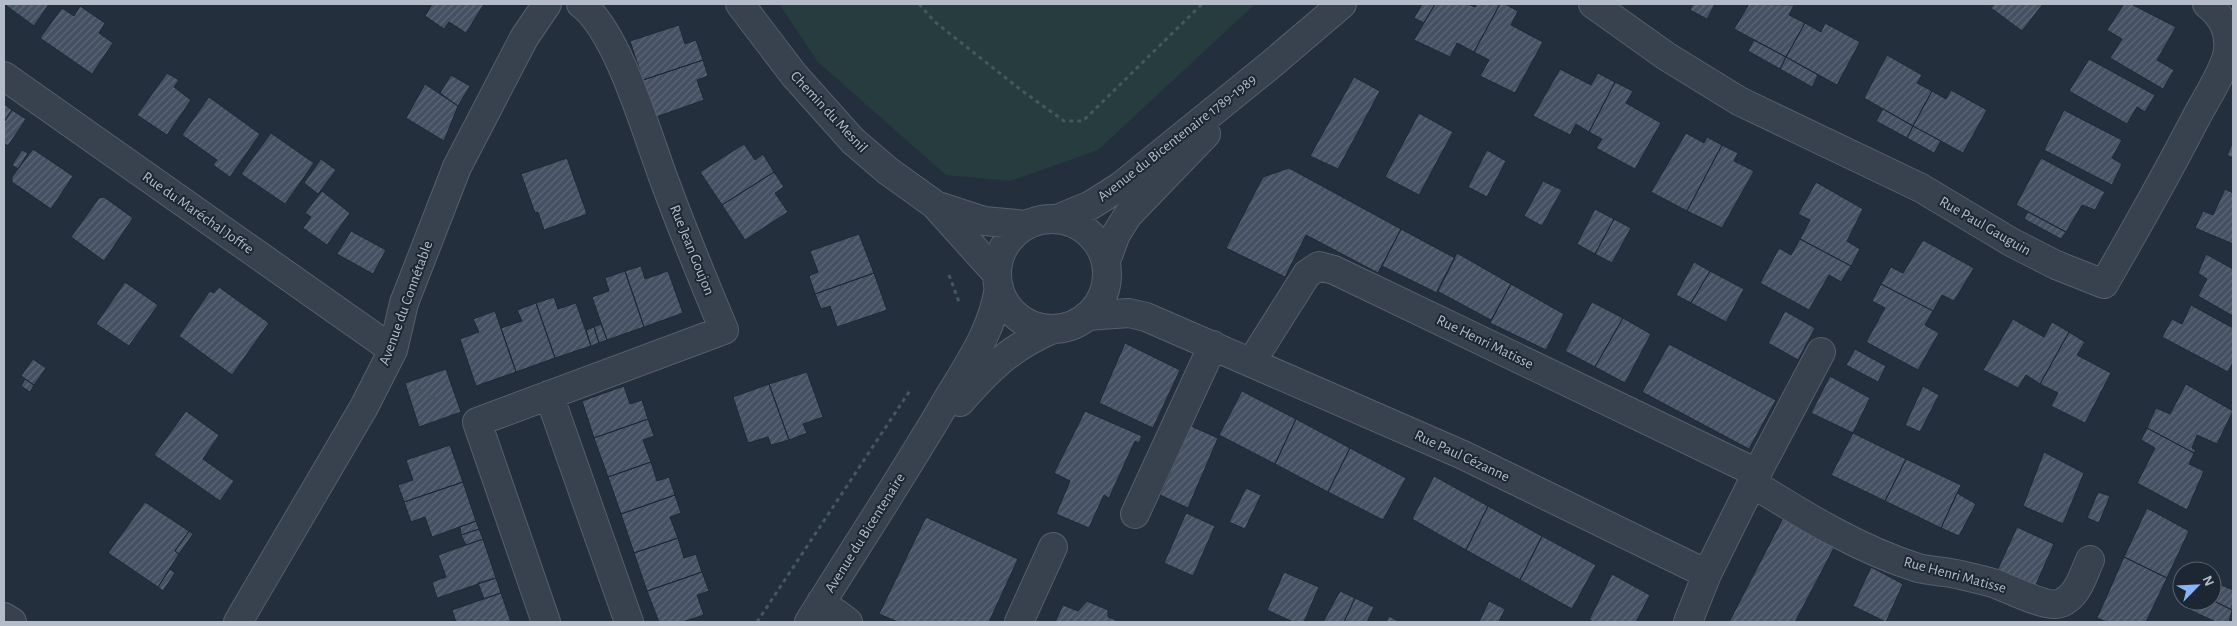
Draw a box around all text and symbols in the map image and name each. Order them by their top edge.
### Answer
street label: Chemin du Mesnil [788,68,870,156]
street label: Avenue du Bicentenaire 1789-1989 [1095,72,1259,204]
street label: Rue du Maréchal Joffre [140,169,256,257]
street label: Rue Paul Gauguin [1937,194,2033,258]
street label: Rue Jean Goujon [667,203,717,297]
street label: Avenue du Connétable [377,239,435,367]
street label: Rue Henri Matisse [1434,312,1536,372]
street label: Rue Paul Cézanne [1412,427,1512,485]
street label: Avenue du Bicentenaire [822,471,908,595]
street label: Rue Henri Matisse [1902,554,2008,596]
north arrow [2172,561,2222,611]
text: N [2200,574,2216,588]

